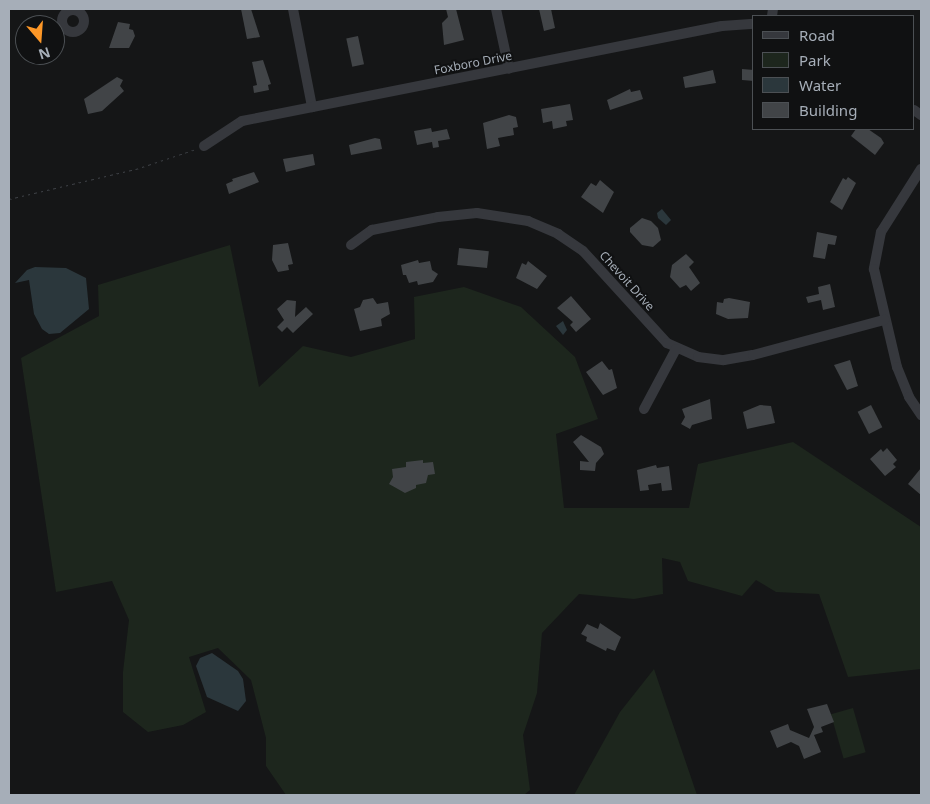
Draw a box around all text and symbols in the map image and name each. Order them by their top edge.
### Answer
north arrow [15,15,65,65]
legend [752,15,915,130]
text: Road [799,25,835,45]
text: N [36,43,53,65]
street label: Foxboro Drive [433,48,513,78]
text: Park [799,50,831,70]
text: Water [799,75,841,95]
text: Building [799,100,857,120]
street label: Chevoit Drive [597,248,657,314]

